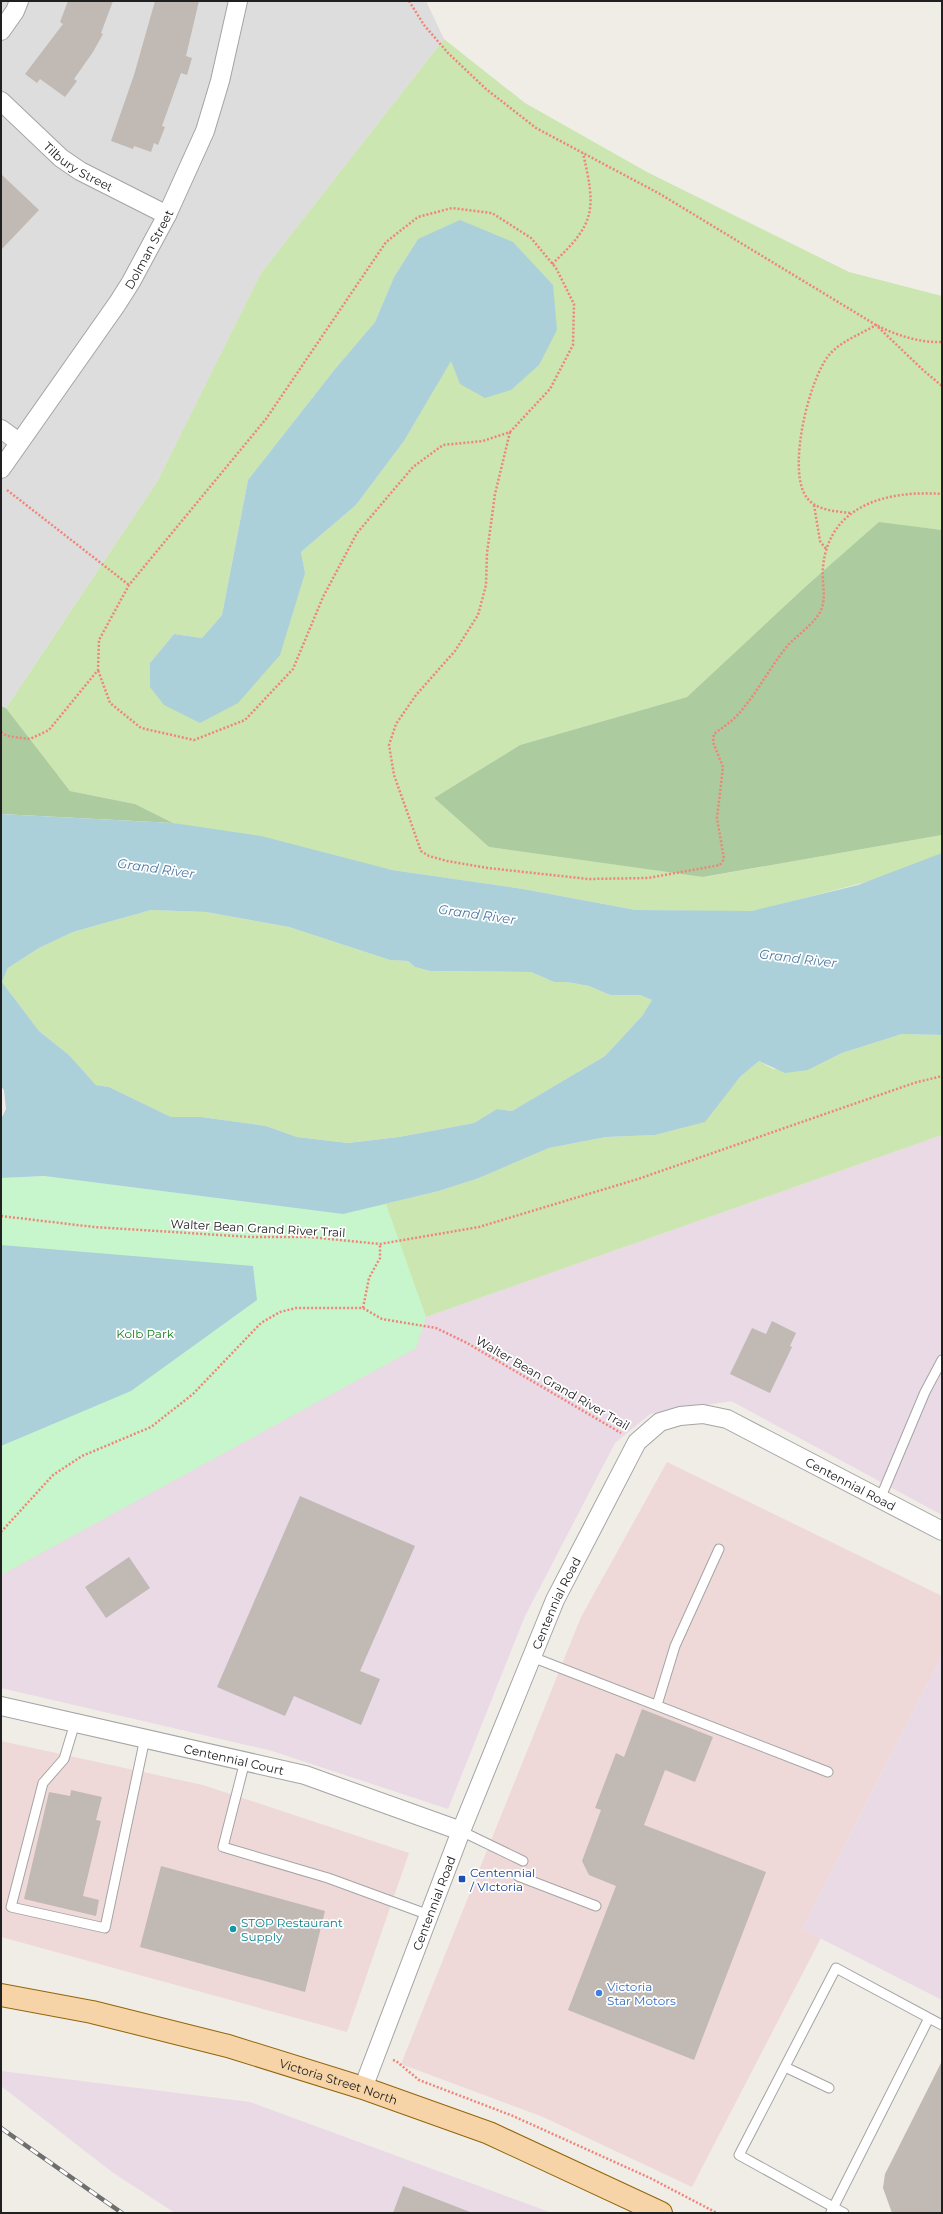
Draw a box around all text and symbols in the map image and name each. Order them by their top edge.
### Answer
street label: Tilbury Street [41,138,116,194]
street label: Dolman Street [121,207,176,292]
water label: Grand River [116,855,196,881]
water label: Grand River [437,901,517,927]
water label: Grand River [758,945,838,971]
street label: Walter Bean Grand River Trail [170,1216,346,1240]
park label: Kolb Park [116,1326,175,1341]
street label: Walter Bean Grand River Trail [473,1333,633,1433]
street label: Centennial Road [803,1454,899,1513]
street label: Centennial Road [528,1554,584,1651]
street label: Centennial Court [183,1740,286,1778]
street label: Centennial Road [409,1854,458,1952]
place label: Centennial / VIctoria [469,1865,535,1894]
marker: Centennial / VIctoria [457,1874,467,1884]
place label: STOP Restaurant Supply [241,1915,343,1944]
marker: STOP Restaurant Supply [228,1924,238,1934]
place label: Victoria Star Motors [607,1979,676,2008]
marker: Victoria Star Motors [594,1988,604,1998]
street label: Victoria Street North [278,2055,400,2107]

